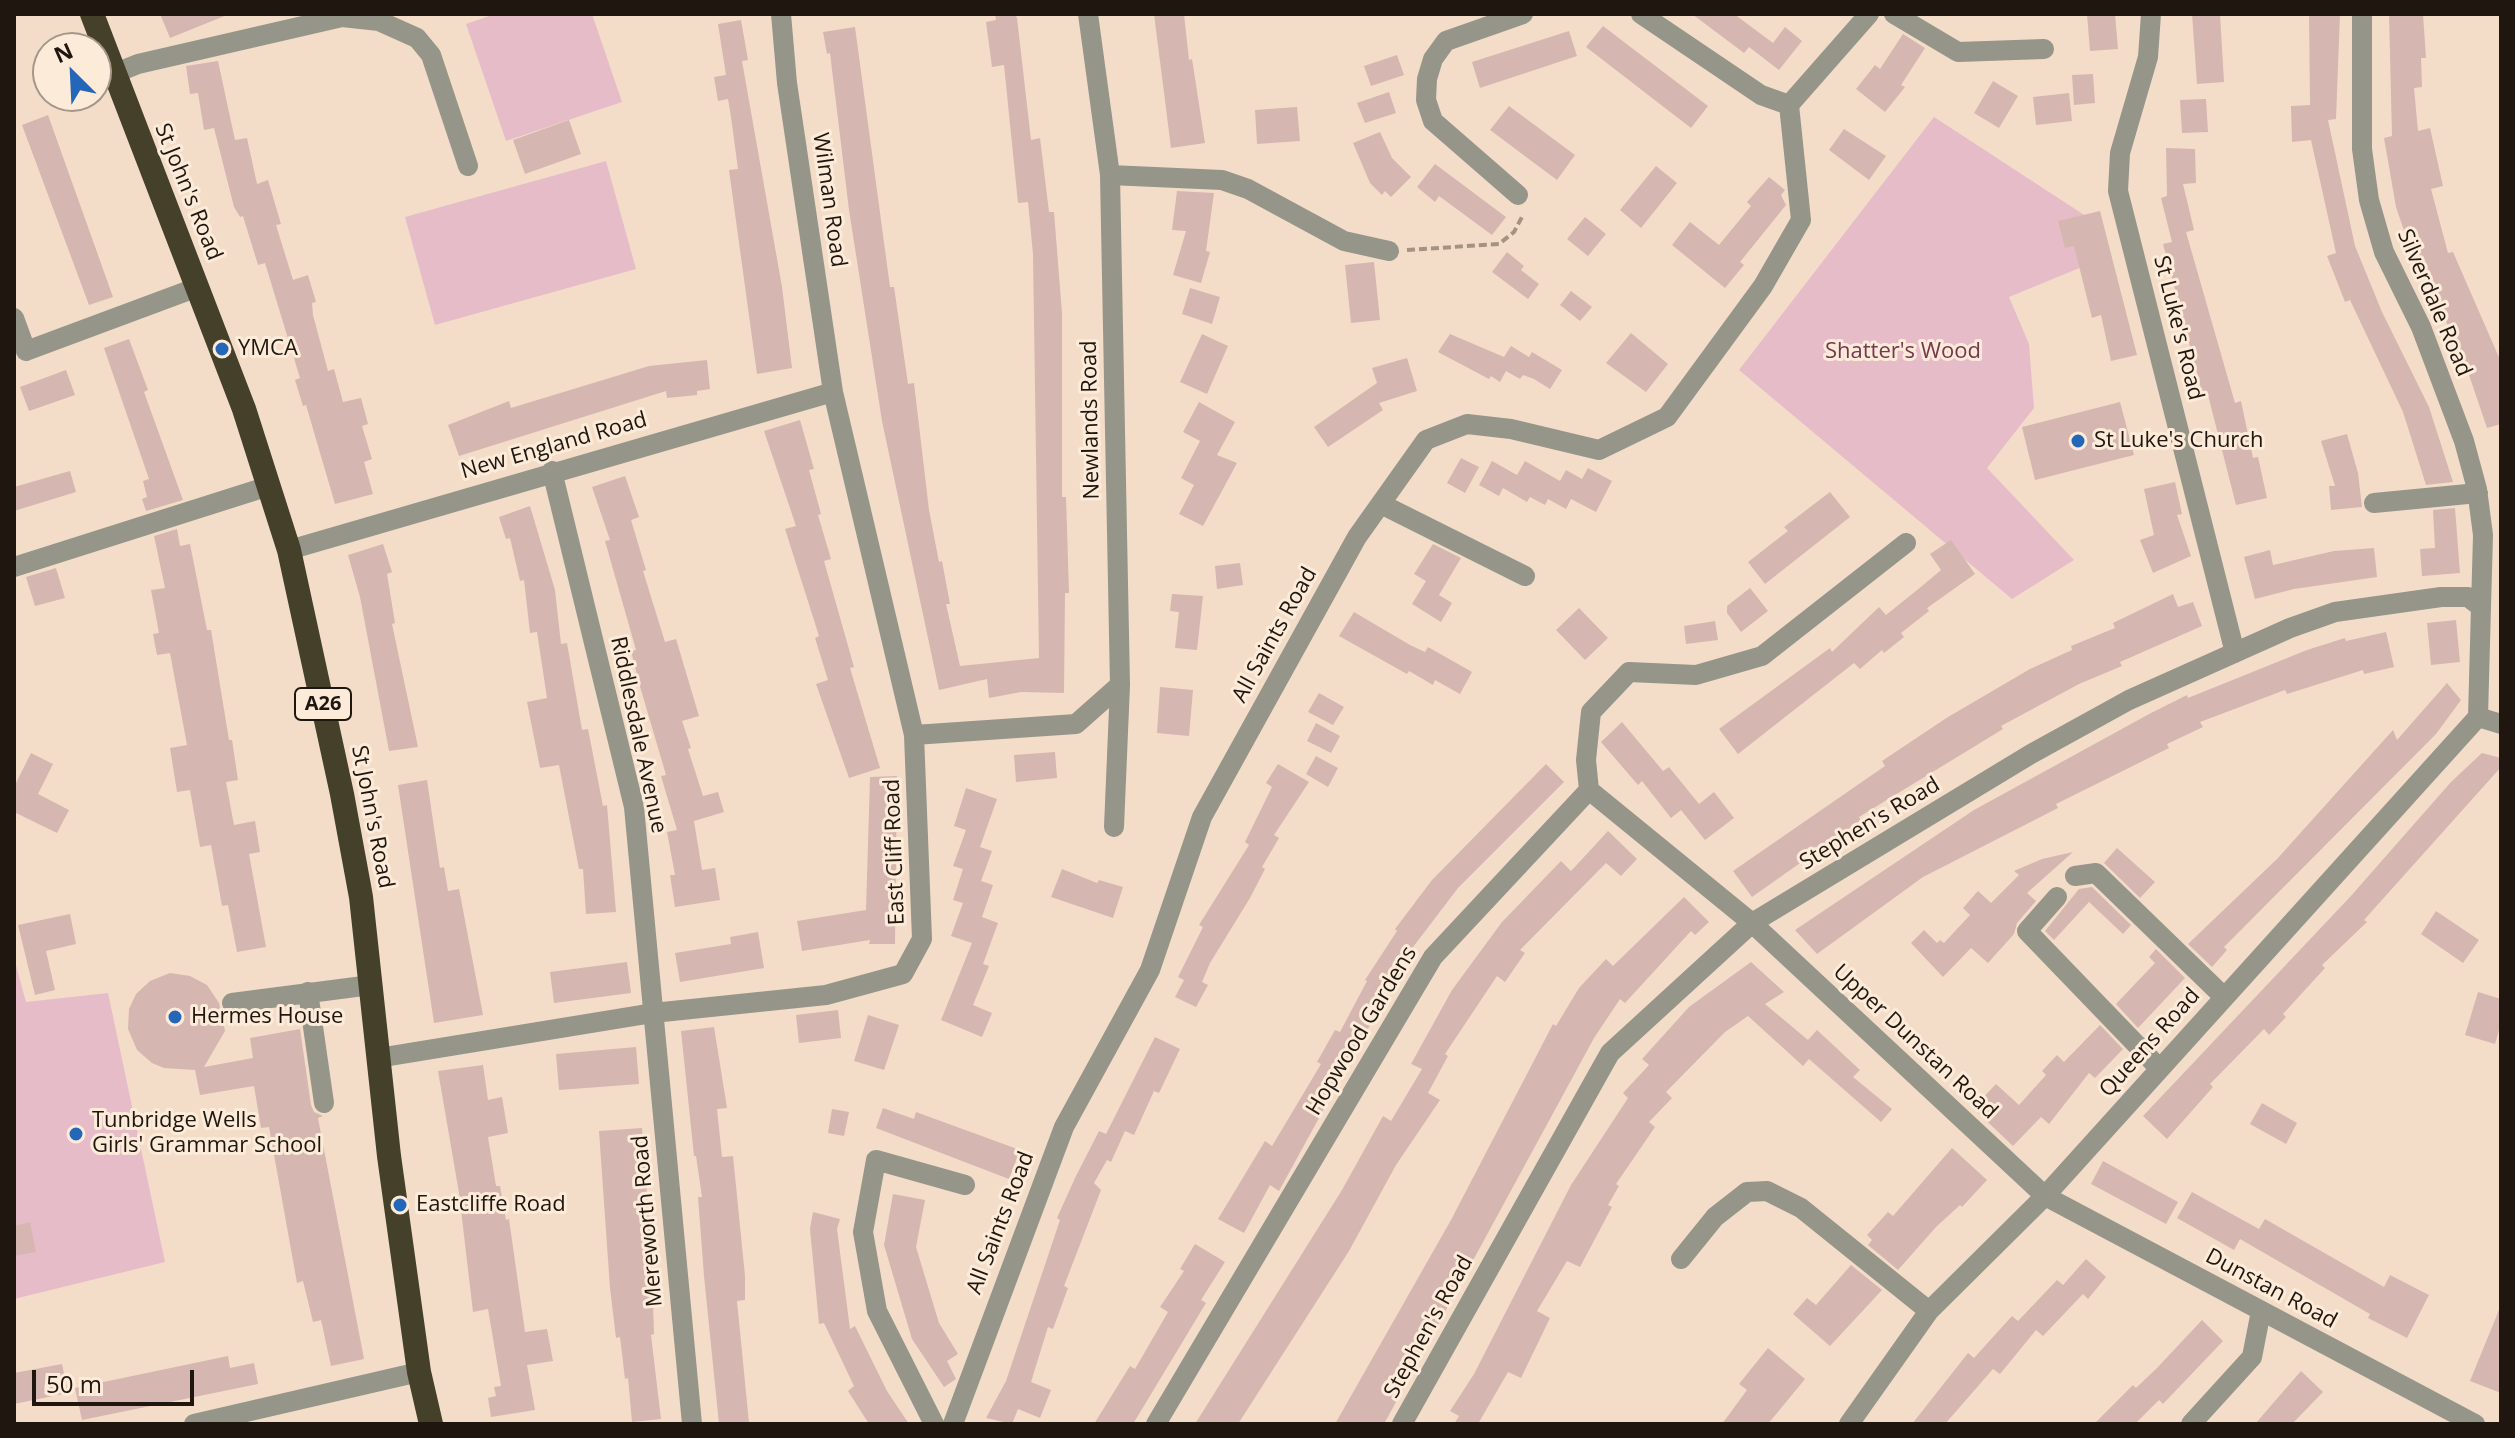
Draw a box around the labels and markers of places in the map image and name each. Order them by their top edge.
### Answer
place label: YMCA [238,336,298,362]
marker: YMCA [213,340,231,358]
place label: St Luke's Church [2094,428,2263,454]
marker: St Luke's Church [2069,432,2087,450]
place label: Hermes House [191,1004,343,1030]
marker: Hermes House [166,1008,184,1026]
place label: Tunbridge Wells Girls' Grammar School [92,1108,322,1160]
marker: Tunbridge Wells Girls' Grammar School [67,1125,85,1143]
place label: Eastcliffe Road [416,1192,566,1218]
marker: Eastcliffe Road [391,1196,409,1214]

